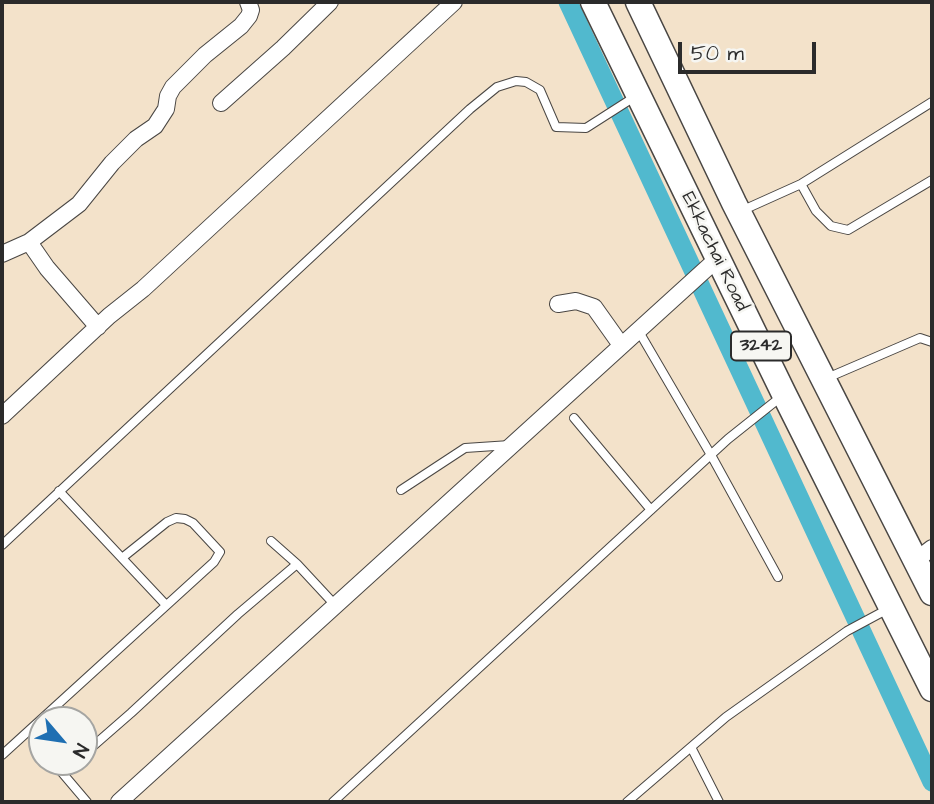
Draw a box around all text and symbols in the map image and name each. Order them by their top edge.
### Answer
scale bar [682,28,820,72]
text: 50 m [691,39,744,68]
street label: Ekkachai Road [675,189,753,315]
road number: 3242 [731,332,791,360]
north arrow [28,706,98,776]
text: N [65,739,95,762]

